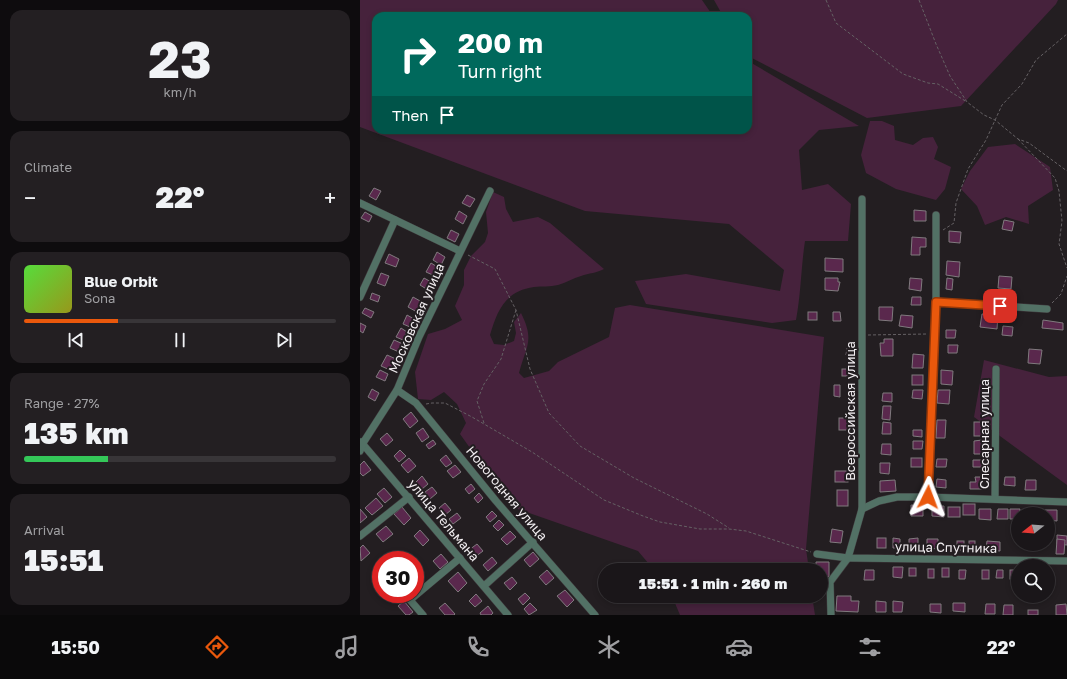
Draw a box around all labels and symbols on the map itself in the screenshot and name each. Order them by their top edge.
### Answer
street label: Московская улица [385,260,447,376]
pin [983,289,1017,323]
street label: Всероссийская улица [842,341,858,481]
street label: Слесарная улица [976,379,992,489]
street label: Новогодняя улица [463,443,551,543]
street label: улица Тельмана [405,476,483,564]
position arrow [907,476,949,518]
north arrow [1011,507,1055,551]
street label: улица Спутника [895,538,997,556]
speed limit sign: 30 [372,551,424,603]

